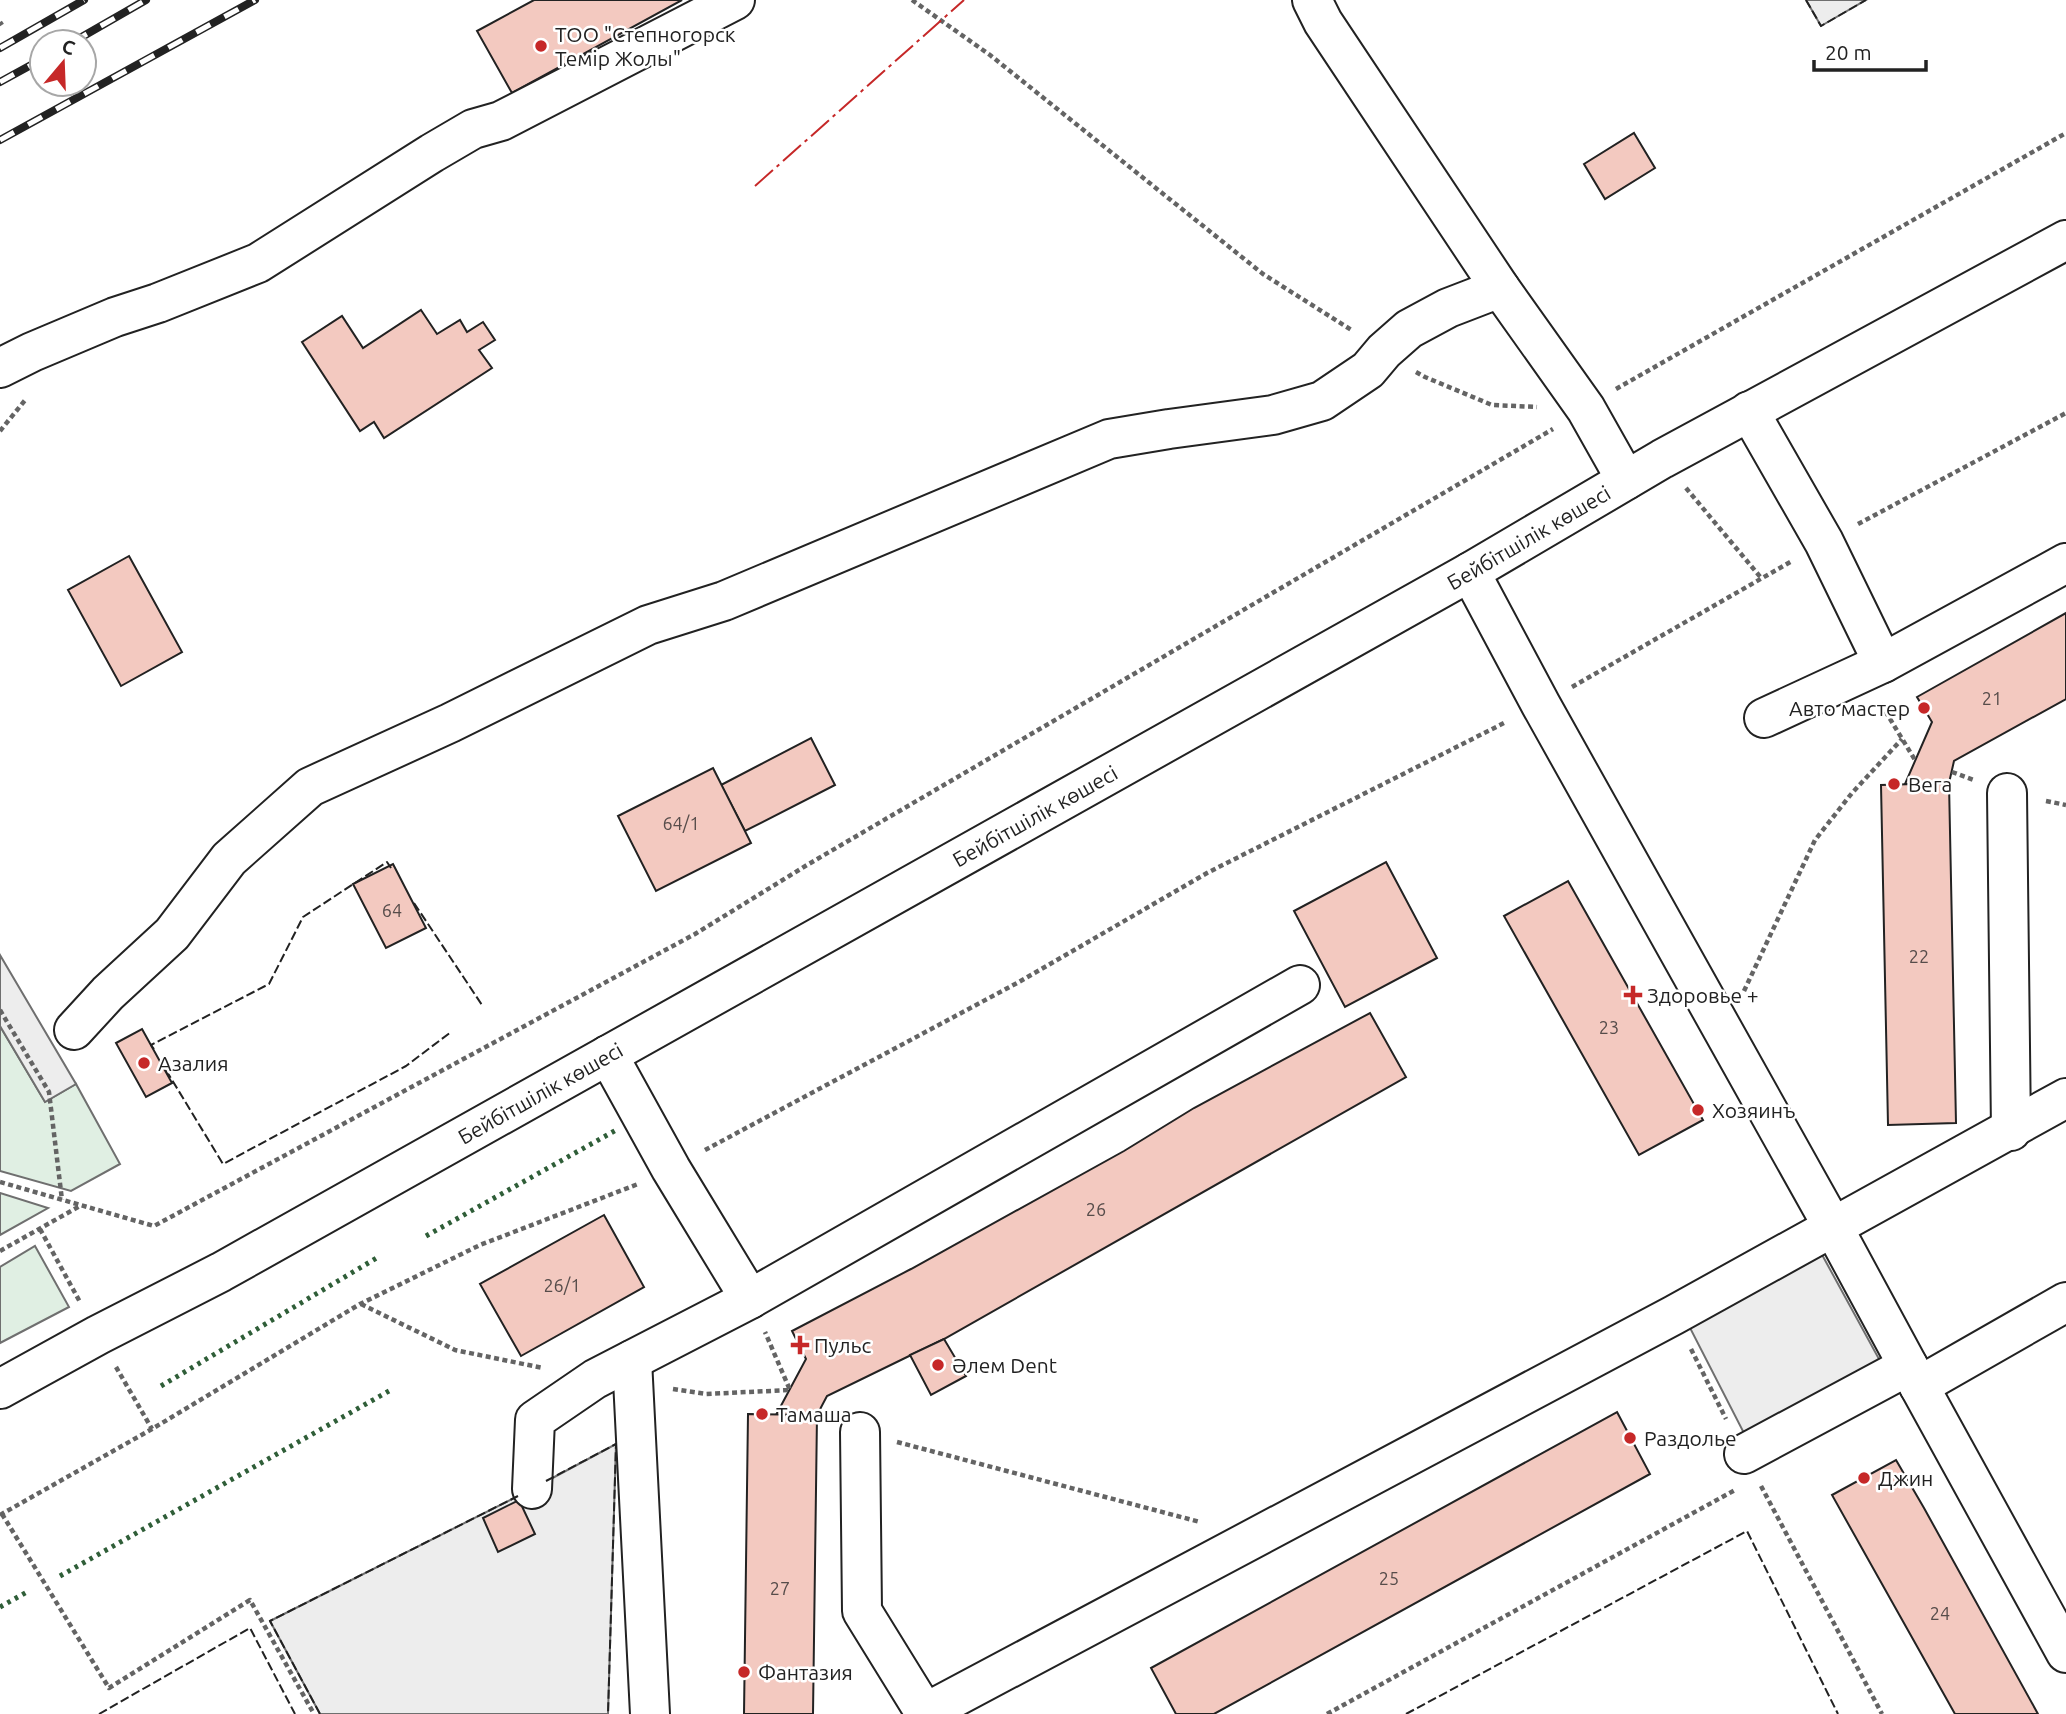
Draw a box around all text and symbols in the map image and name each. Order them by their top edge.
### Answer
place label: ТОО "Степногорск Темiр Жолы" [555,22,736,70]
north arrow [28,28,98,98]
scale bar [1814,28,1926,72]
text: С [59,35,78,59]
marker: ТОО "Степногорск Темiр Жолы" [533,38,549,54]
text: 20 m [1825,40,1872,64]
street label: Бейбітшілік көшесі [1443,480,1615,594]
house number: 21 [1982,688,2002,708]
place label: Авто мастер [1789,696,1910,720]
marker: Авто мастер [1916,700,1932,716]
street label: Бейбітшілік көшесі [948,760,1121,872]
place label: Вега [1908,772,1952,796]
marker: Вега [1886,776,1902,792]
house number: 64/1 [662,813,700,833]
house number: 64 [382,900,402,920]
house number: 22 [1909,946,1929,966]
place label: Здоровье + [1647,983,1759,1007]
marker: Здоровье + [1625,987,1641,1003]
house number: 23 [1599,1017,1619,1037]
street label: Бейбітшілік көшесі [454,1037,627,1149]
place label: Азалия [158,1051,229,1075]
marker: Азалия [136,1055,152,1071]
place label: Хозяинъ [1712,1098,1795,1122]
marker: Хозяинъ [1690,1102,1706,1118]
house number: 26 [1086,1199,1106,1219]
house number: 26/1 [543,1275,581,1295]
place label: Пульс [814,1333,871,1357]
marker: Пульс [792,1337,808,1353]
place label: Әлем Dent [952,1353,1057,1377]
marker: Әлем Dent [930,1357,946,1373]
place label: Тамаша [776,1402,852,1426]
marker: Тамаша [754,1406,770,1422]
place label: Раздолье [1644,1426,1737,1450]
marker: Раздолье [1622,1430,1638,1446]
place label: Джин [1878,1466,1933,1490]
marker: Джин [1856,1470,1872,1486]
house number: 25 [1379,1568,1399,1588]
house number: 27 [770,1578,790,1598]
house number: 24 [1930,1603,1950,1623]
place label: Фантазия [758,1660,853,1684]
marker: Фантазия [736,1664,752,1680]

